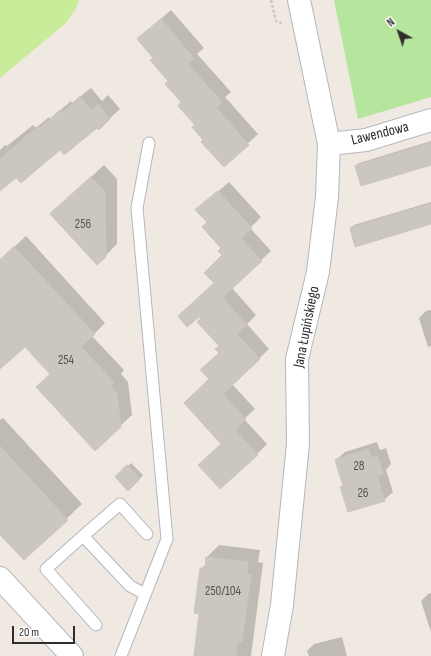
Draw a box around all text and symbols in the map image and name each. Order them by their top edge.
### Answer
north arrow [379,12,419,52]
text: N [385,16,397,29]
street label: Lawendowa [349,118,411,150]
house number: 256 [75,217,91,233]
street label: Jana Łupińskiego [290,285,324,369]
house number: 254 [58,353,74,369]
house number: 28 [353,459,365,475]
house number: 26 [357,486,369,502]
house number: 250/104 [205,584,241,600]
scale bar [14,618,77,644]
text: 20 m [19,625,39,640]

